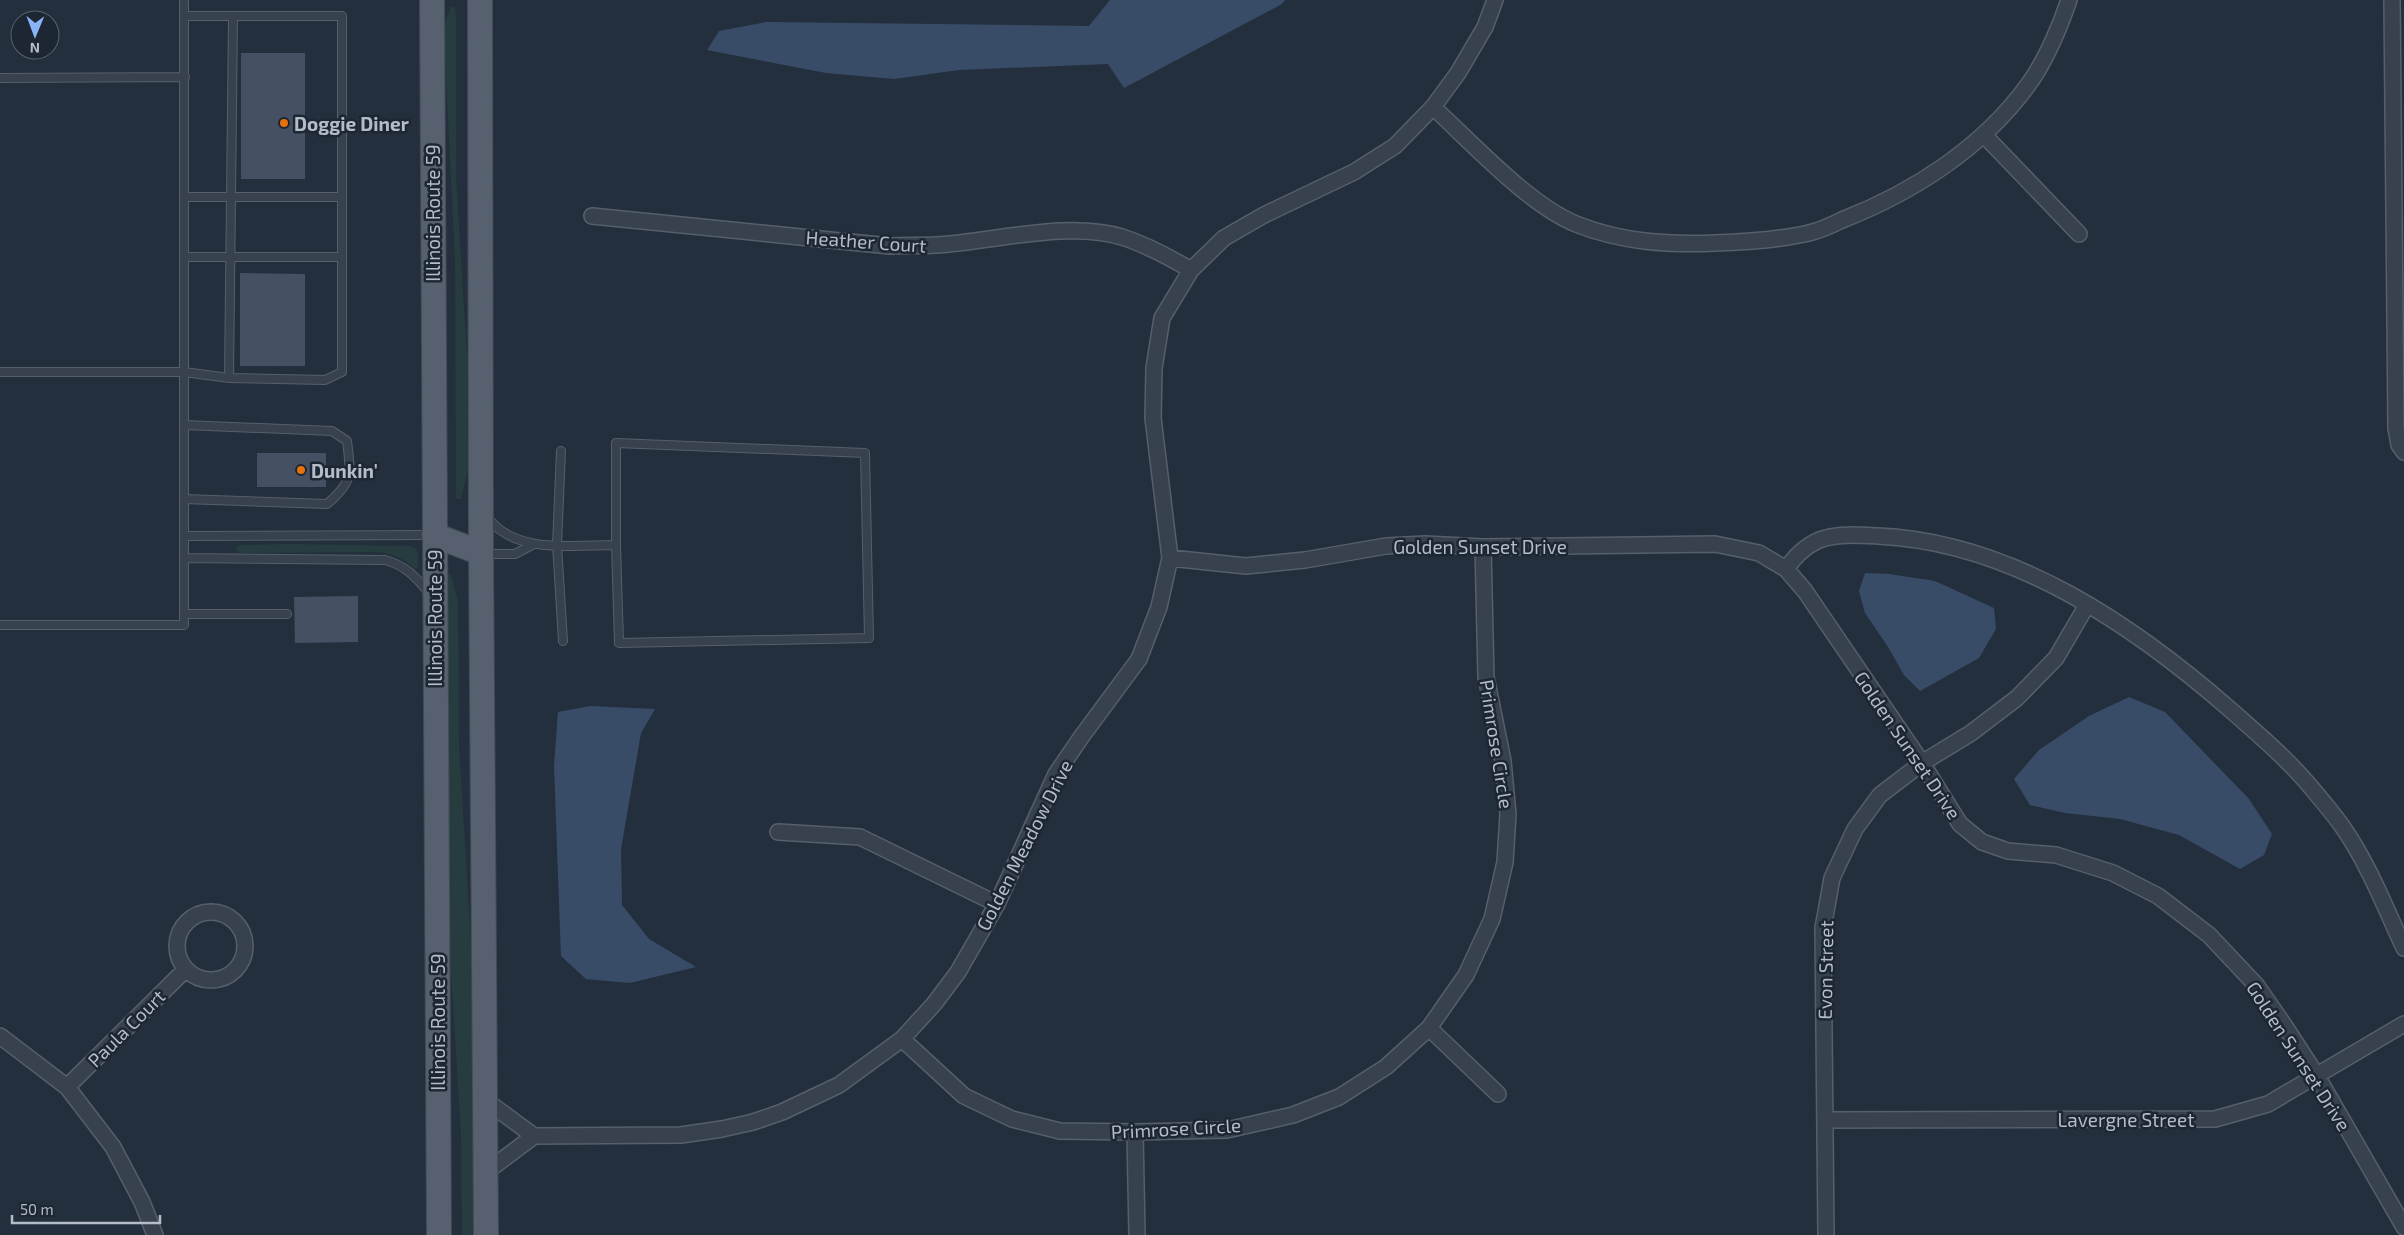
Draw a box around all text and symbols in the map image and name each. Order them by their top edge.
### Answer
north arrow [10,10,60,60]
text: N [30,40,40,57]
place label: Doggie Diner [294,112,409,135]
marker: Doggie Diner [278,117,290,129]
street label: Illinois Route 59 [421,144,444,282]
street label: Heather Court [805,225,927,257]
place label: Dunkin' [311,459,378,482]
marker: Dunkin' [295,464,307,476]
street label: Golden Sunset Drive [1393,535,1567,558]
street label: Illinois Route 59 [423,549,446,687]
street label: Golden Sunset Drive [1850,667,1966,823]
street label: Primrose Circle [1475,678,1519,810]
street label: Golden Meadow Drive [971,756,1077,934]
street label: Evon Street [1813,920,1837,1020]
street label: Illinois Route 59 [426,953,449,1091]
street label: Golden Sunset Drive [2242,977,2356,1135]
street label: Paula Court [83,985,169,1071]
street label: Lavergne Street [2058,1108,2194,1131]
street label: Primrose Circle [1110,1113,1242,1143]
scale bar [12,1192,160,1224]
text: 50 m [20,1200,54,1218]

